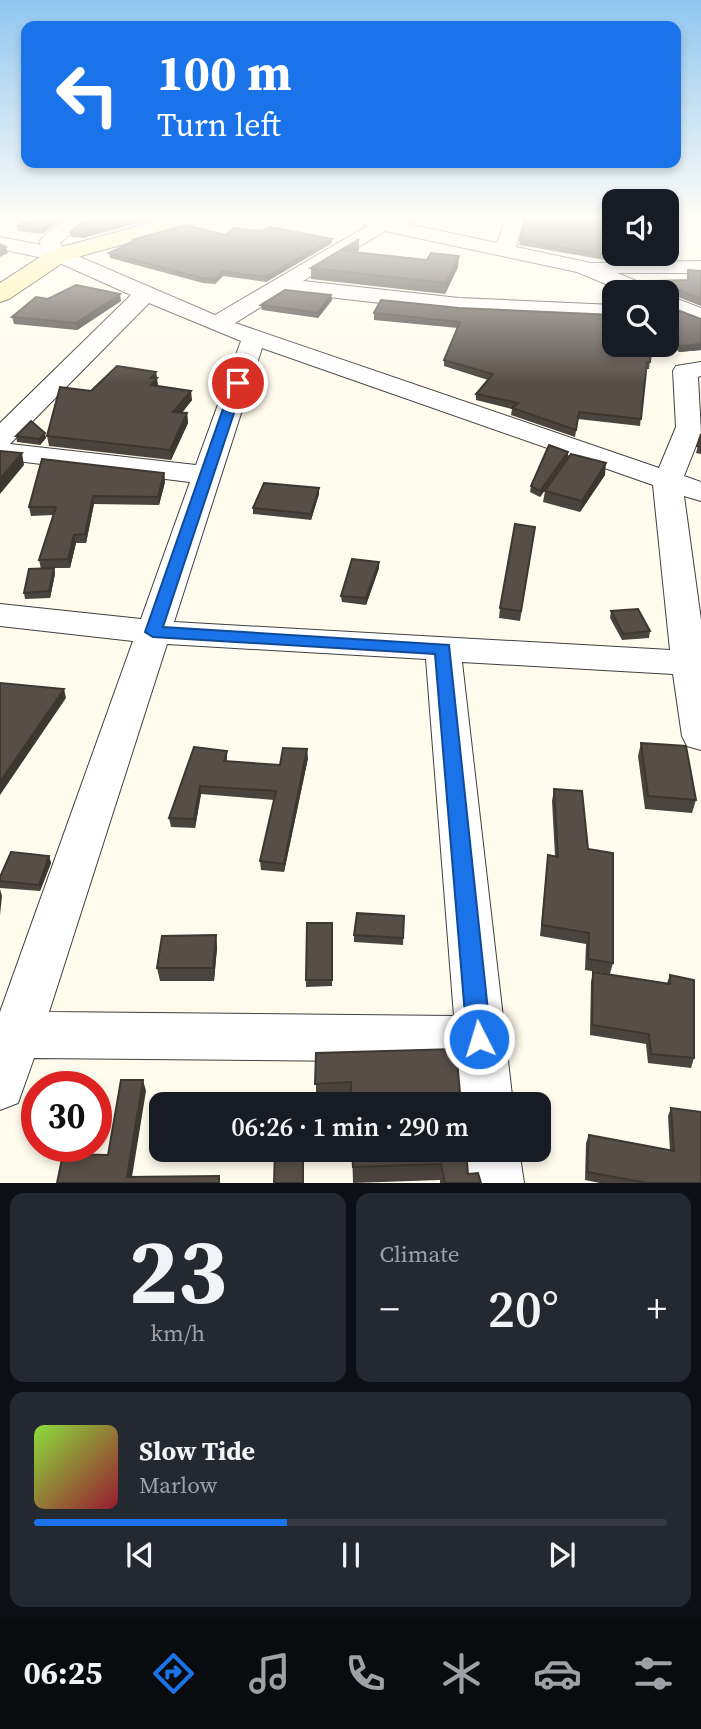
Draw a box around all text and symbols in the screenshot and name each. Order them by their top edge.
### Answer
text: 100 m [157,39,292,106]
icon: left [42,49,133,140]
text: Turn left [157,103,281,147]
map controls [602,189,679,357]
button: sound [602,189,679,266]
button: search [602,280,679,357]
pin [208,353,268,413]
icon: arrive [219,364,257,402]
position arrow [442,1002,516,1076]
speed limit sign: 30 [21,1071,112,1162]
text: 06:26 · 1 min · 290 m [231,1109,469,1145]
text: 23 [128,1209,227,1333]
text: Climate [380,1238,459,1270]
text: 20° [488,1273,559,1344]
text: − [380,1283,400,1335]
text: + [647,1283,667,1335]
text: km/h [150,1317,205,1349]
text: Slow Tide [139,1433,255,1469]
text: Marlow [139,1469,217,1501]
icon: previous [121,1536,159,1574]
icon: pause [332,1536,370,1574]
icon: next [543,1536,581,1574]
icon: directions [149,1649,198,1698]
icon: music [245,1649,294,1698]
icon: phone [341,1649,390,1698]
icon: climate [437,1649,486,1698]
icon: car [533,1649,582,1698]
icon: filters [629,1649,678,1698]
text: 06:25 [23,1651,102,1695]

